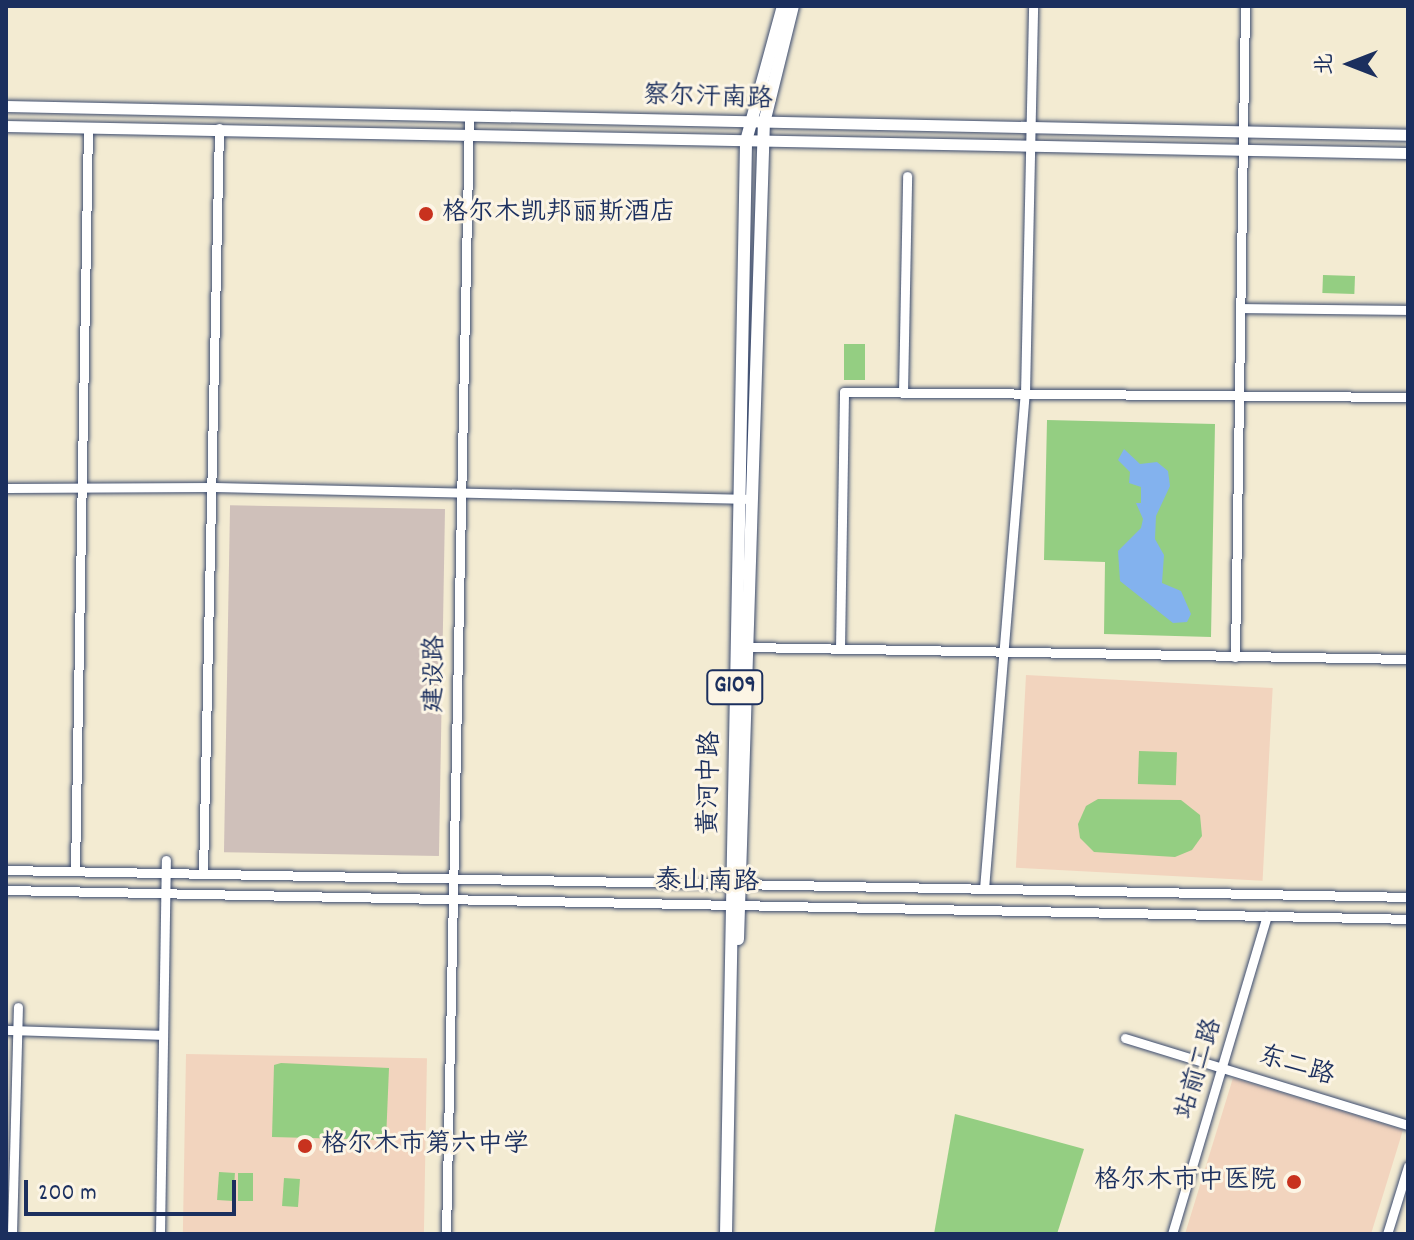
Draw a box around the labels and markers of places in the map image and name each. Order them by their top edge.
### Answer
place label: 格尔木凯邦丽斯酒店 [442,198,676,230]
marker: 格尔木凯邦丽斯酒店 [417,205,435,223]
place label: 格尔木市第六中学 [321,1130,529,1162]
marker: 格尔木市第六中学 [296,1137,314,1155]
place label: 格尔木市中医院 [1094,1166,1276,1198]
marker: 格尔木市中医院 [1283,1171,1305,1193]

